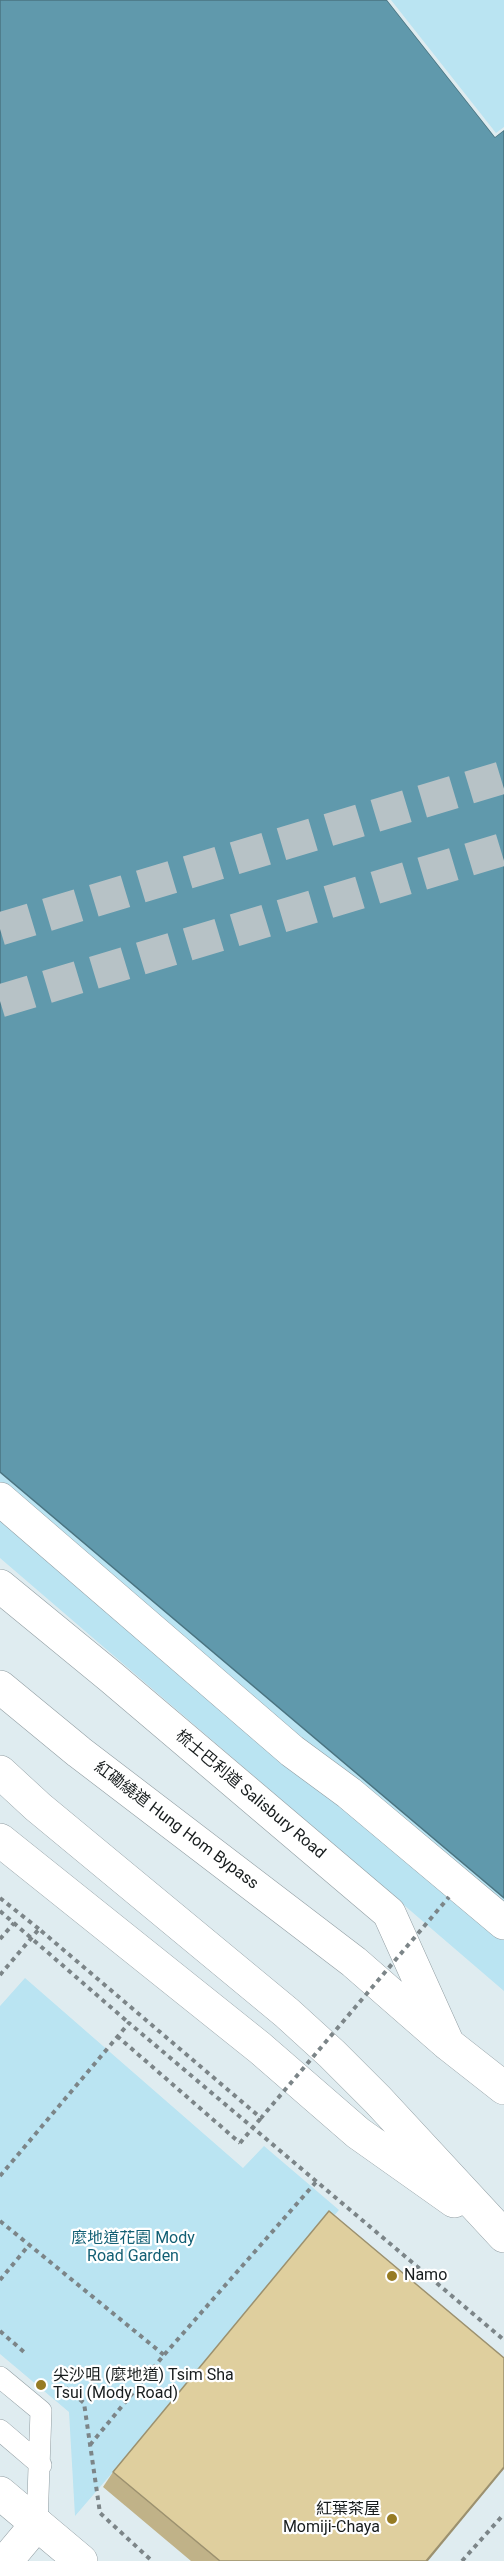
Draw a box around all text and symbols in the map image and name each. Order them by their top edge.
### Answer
street label: 梳士巴利道 Salisbury Road [171,1727,329,1863]
street label: 紅磡繞道 Hung Hom Bypass [90,1758,262,1894]
park label: 麼地道花園 Mody Road Garden [71,2229,195,2267]
place label: Namo [404,2266,447,2286]
marker: Namo [385,2269,399,2283]
place label: 尖沙咀 (麼地道) Tsim Sha Tsui (Mody Road) [53,2366,234,2404]
marker: 尖沙咀 (麼地道) Tsim Sha Tsui (Mody Road) [34,2378,48,2392]
place label: 紅葉茶屋 Momiji-Chaya [283,2500,380,2538]
marker: 紅葉茶屋 Momiji-Chaya [385,2512,399,2526]

